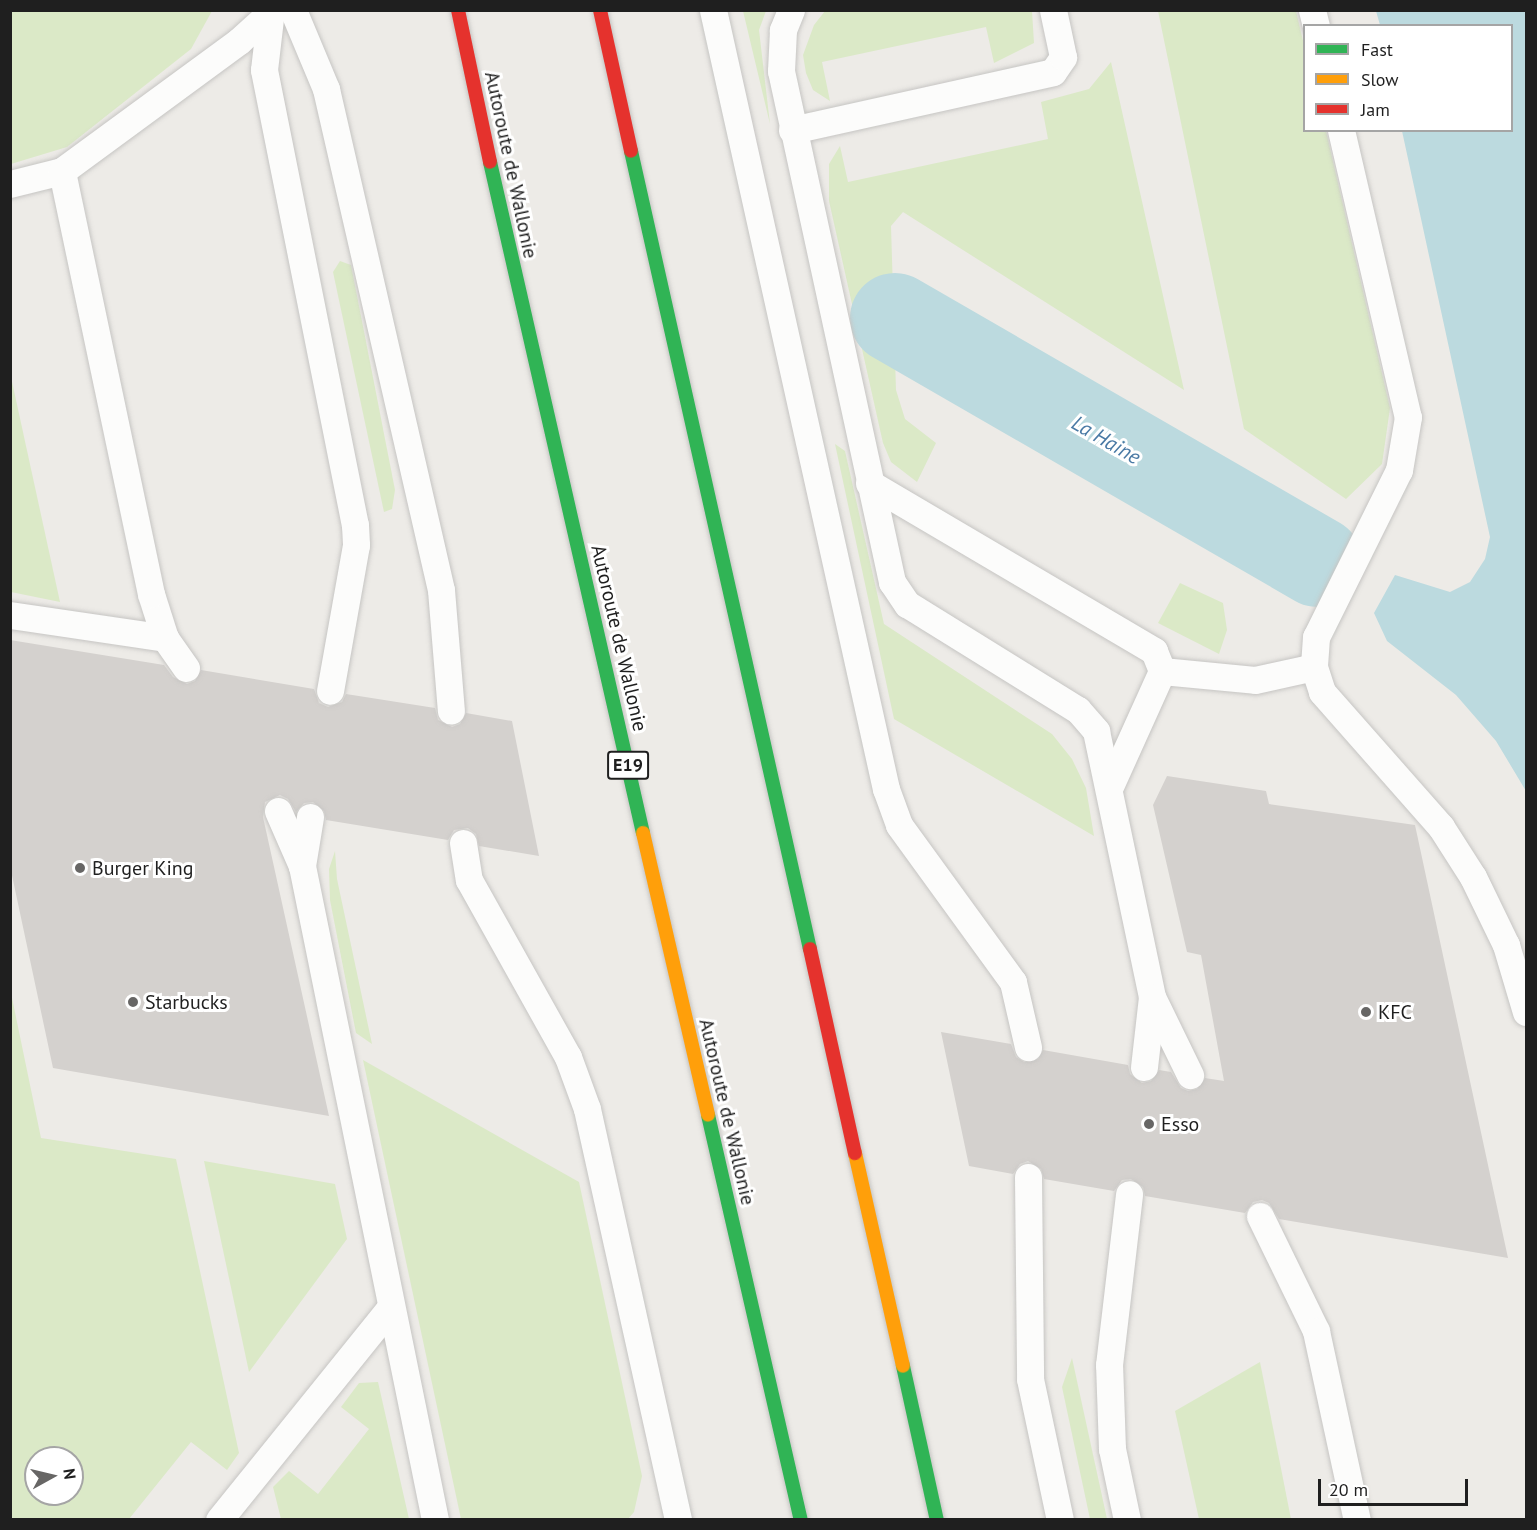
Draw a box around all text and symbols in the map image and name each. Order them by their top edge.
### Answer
legend [1303,24,1513,132]
text: Fast [1361,38,1393,61]
text: Slow [1361,68,1399,91]
street label: Autoroute de Wallonie [479,69,543,261]
text: Jam [1361,98,1390,121]
water label: La Haine [1067,410,1145,470]
street label: Autoroute de Wallonie [586,542,652,734]
road number: E19 [607,750,649,780]
place label: Burger King [92,856,194,880]
marker: Burger King [73,861,87,875]
place label: Starbucks [145,990,228,1014]
marker: Starbucks [126,995,140,1009]
place label: KFC [1378,1000,1412,1024]
marker: KFC [1359,1005,1373,1019]
street label: Autoroute de Wallonie [694,1016,760,1208]
place label: Esso [1161,1112,1199,1136]
marker: Esso [1142,1117,1156,1131]
north arrow [24,1446,84,1506]
text: N [59,1467,80,1480]
scale bar [1321,1467,1471,1505]
text: 20 m [1329,1478,1368,1501]

